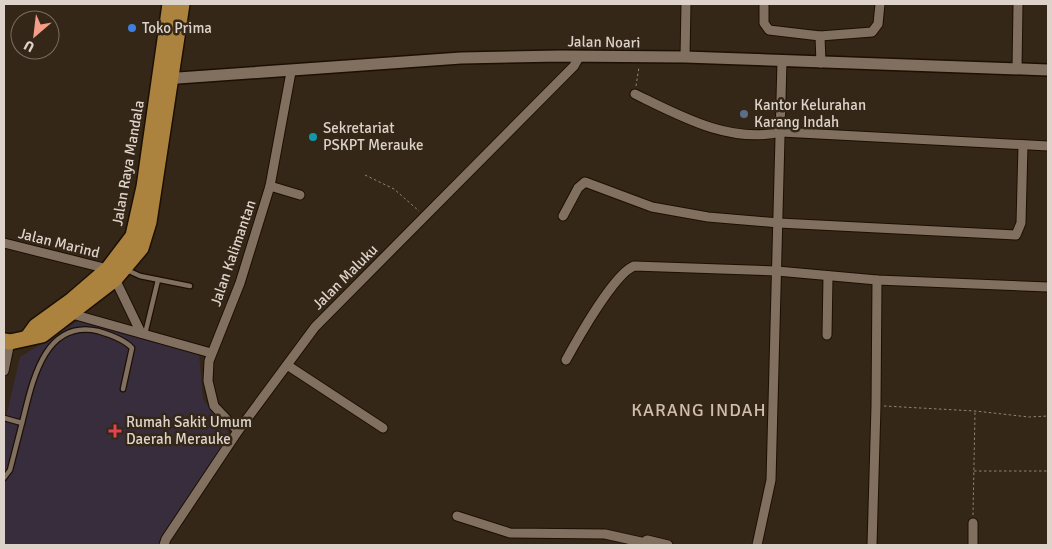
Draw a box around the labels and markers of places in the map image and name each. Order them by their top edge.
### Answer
place label: Toko Prima [142,19,212,37]
marker: Toko Prima [126,22,138,34]
place label: Kantor Kelurahan Karang Indah [754,96,866,131]
marker: Kantor Kelurahan Karang Indah [738,108,750,120]
place label: Sekretariat PSKPT Merauke [323,119,424,154]
marker: Sekretariat PSKPT Merauke [307,131,319,143]
place label: Rumah Sakit Umum Daerah Merauke [126,413,252,448]
marker: Rumah Sakit Umum Daerah Merauke [108,424,122,438]

